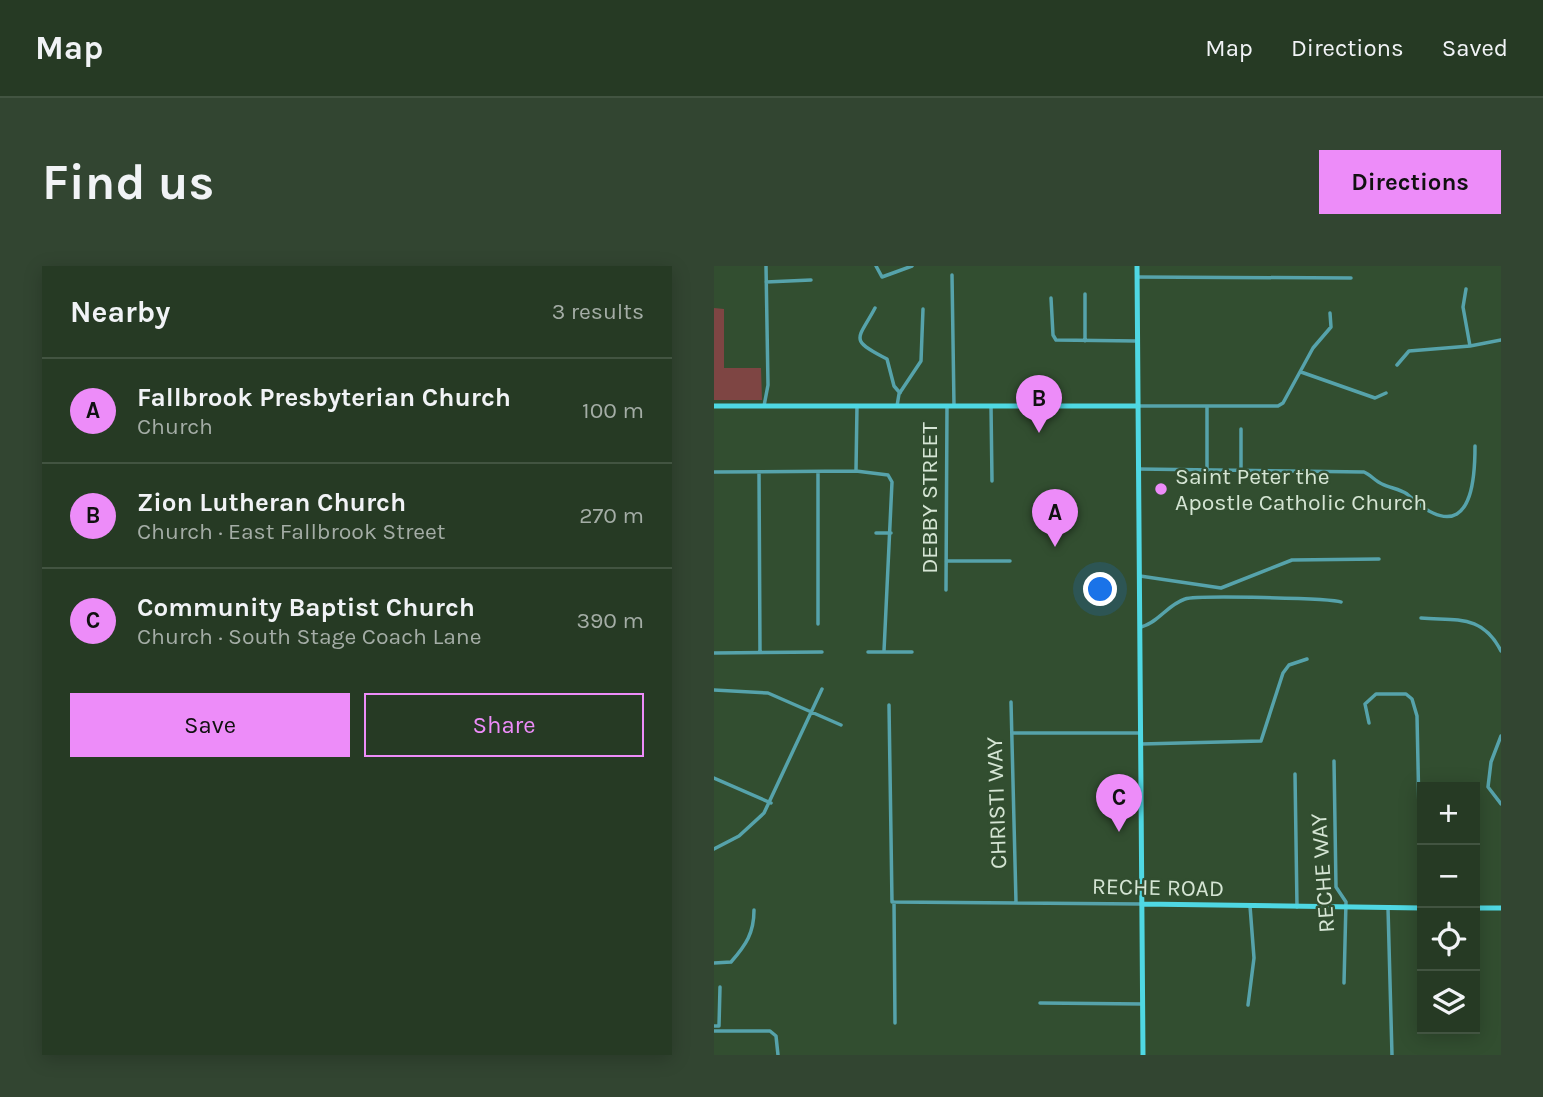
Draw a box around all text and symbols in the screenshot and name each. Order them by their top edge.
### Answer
text: Map [35,29,103,67]
text: Map [1205,34,1253,62]
text: Directions [1291,34,1404,62]
text: Saved [1442,34,1508,62]
button: Directions [1319,150,1501,214]
text: Find us [42,154,214,211]
text: Nearby [70,294,170,330]
text: 3 results [552,298,644,325]
pin: B [1016,375,1062,433]
text: Fallbrook Presbyterian Church [137,382,511,413]
text: A [86,397,100,424]
text: 100 m [582,397,644,424]
text: Church [137,413,213,440]
street label: DEBBY STREET [916,422,943,574]
place label: Saint Peter the Apostle Catholic Church [1175,463,1427,516]
marker: Saint Peter the Apostle Catholic Church [1153,481,1169,497]
text: Zion Lutheran Church [137,487,406,518]
pin: A [1032,489,1078,547]
text: B [86,502,100,529]
text: 270 m [579,502,644,529]
text: Church · East Fallbrook Street [137,518,445,545]
your location [1083,572,1117,606]
text: Community Baptist Church [137,592,475,623]
text: C [86,607,100,634]
text: 390 m [576,607,644,634]
text: Church · South Stage Coach Lane [137,623,482,650]
button: Save [70,693,350,757]
button: Share [364,693,644,757]
street label: CHRISTI WAY [981,736,1012,870]
pin: C [1096,774,1142,832]
map controls [1417,782,1480,1034]
button: + [1417,782,1480,845]
street label: RECHE WAY [1305,812,1340,934]
button: − [1417,845,1480,908]
street label: RECHE ROAD [1092,873,1224,902]
button: locate [1417,908,1480,971]
button: layers [1417,971,1480,1034]

